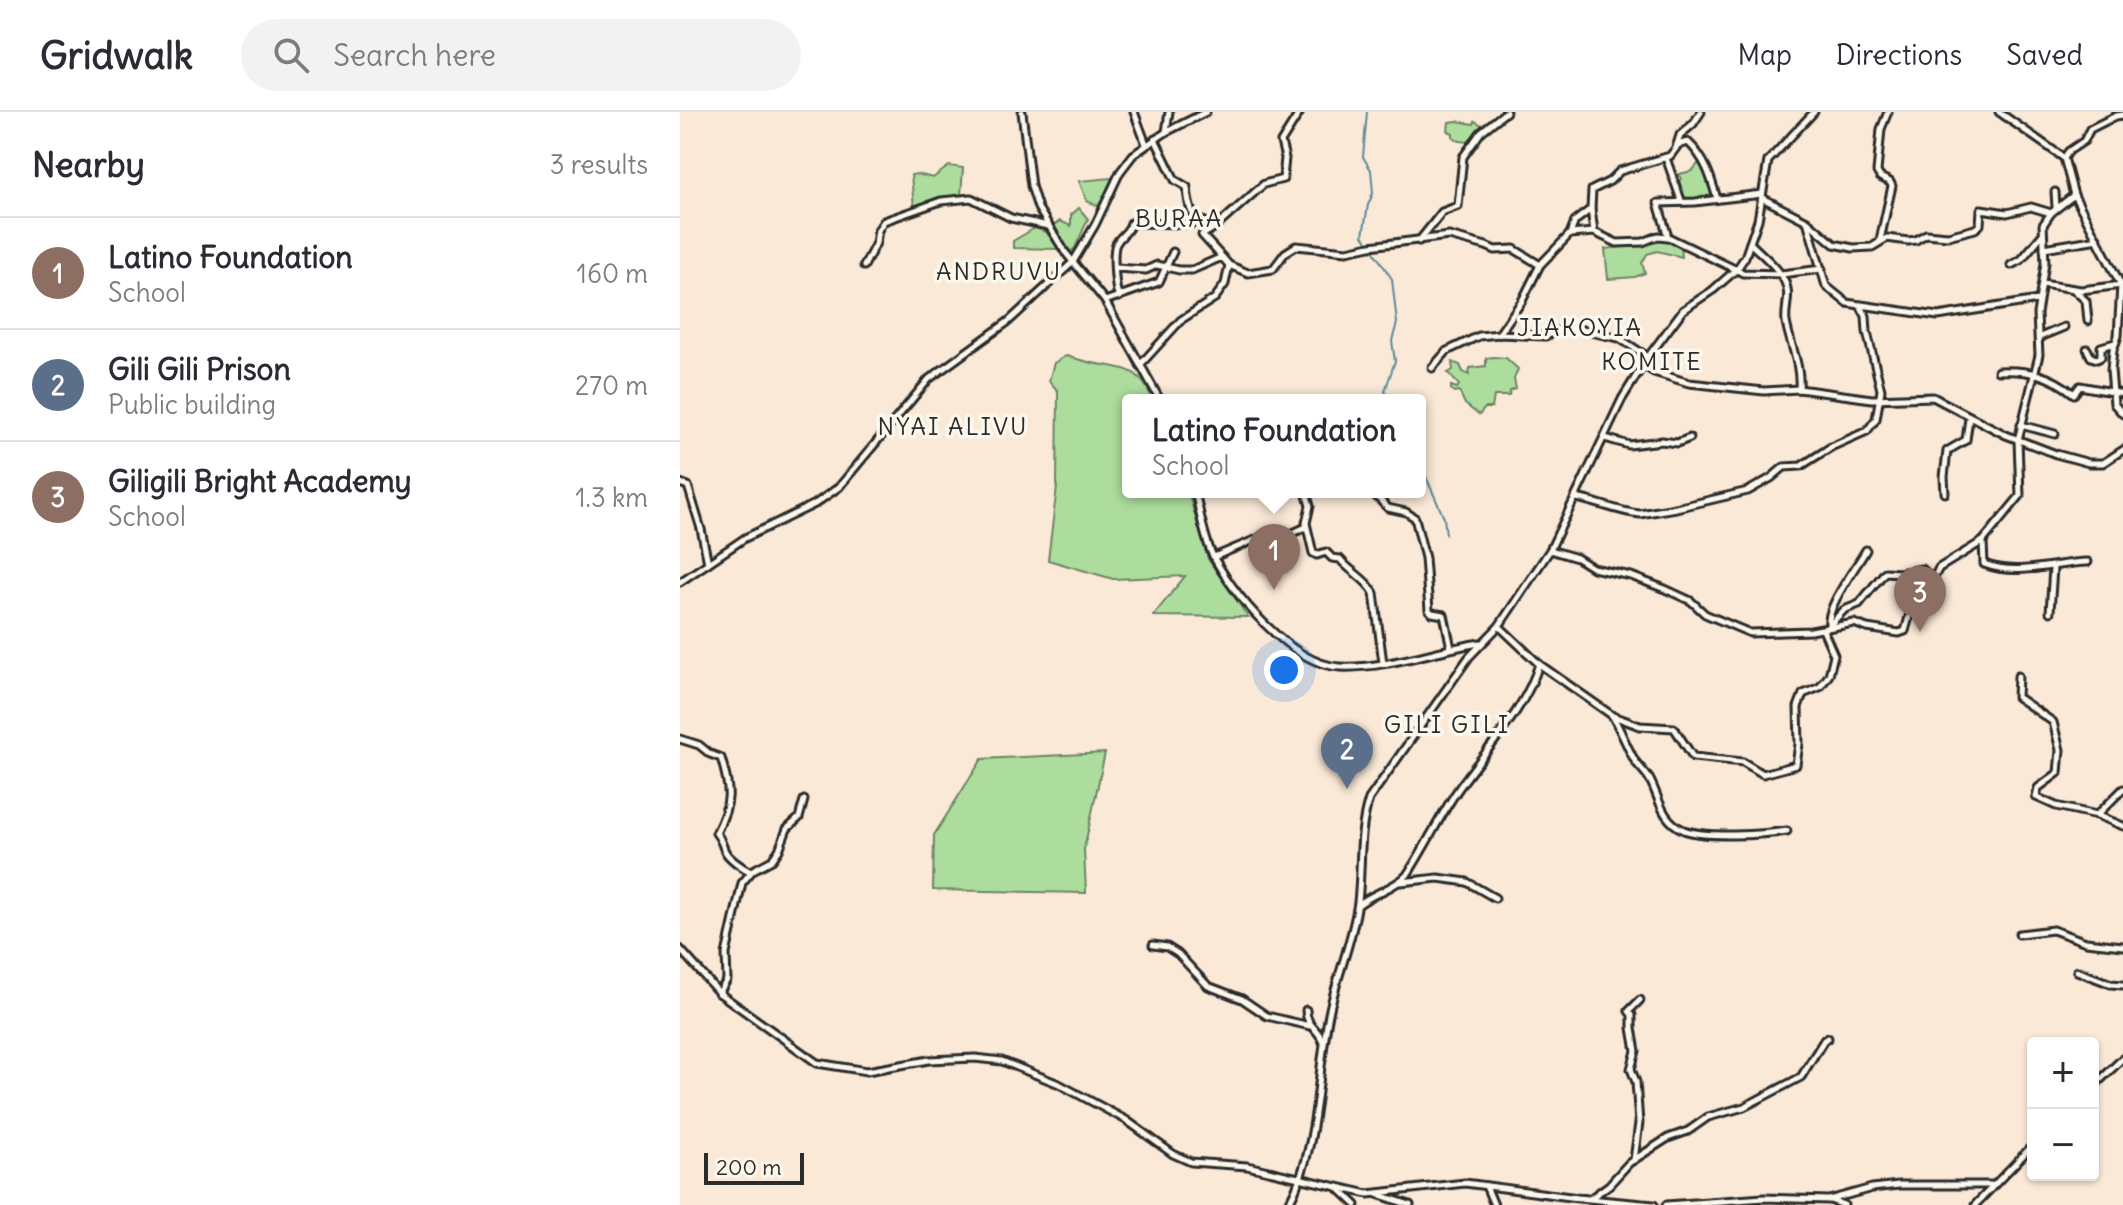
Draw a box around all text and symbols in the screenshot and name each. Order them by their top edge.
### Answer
search box [241,19,801,91]
text: Gridwalk [40,32,193,79]
icon: search [269,33,313,77]
text: Search here [333,36,496,74]
text: Map [1737,37,1792,73]
text: Directions [1836,37,1962,73]
text: Saved [2006,37,2083,73]
text: Nearby [32,143,145,186]
text: 3 results [550,148,648,181]
district label: BURAA [1135,203,1223,233]
text: Latino Foundation [108,238,353,276]
district label: ANDRUVU [936,256,1062,286]
text: 1 [53,257,63,290]
text: 160 m [577,257,648,290]
text: School [108,276,186,309]
district label: JIAKOYIA [1517,312,1643,342]
district label: KOMITE [1601,346,1703,376]
text: Gili Gili Prison [108,350,291,388]
text: 2 [51,369,65,402]
text: 270 m [575,369,648,402]
text: Public building [108,388,276,421]
popup [1122,394,1426,498]
district label: NYAI ALIVU [878,411,1028,441]
text: Latino Foundation [1152,411,1396,449]
text: School [1152,449,1229,482]
text: Giligili Bright Academy [108,462,412,500]
text: 3 [51,481,65,514]
text: 1.3 km [575,481,648,514]
text: School [108,500,186,533]
pin: 1 [1248,524,1300,590]
pin: 3 [1894,566,1946,632]
your location [1264,650,1304,690]
district label: GILI GILI [1384,709,1510,739]
pin: 2 [1321,723,1373,789]
map controls [2027,1037,2099,1181]
button: + [2027,1037,2099,1109]
button: − [2027,1109,2099,1181]
scale bar [704,1149,804,1185]
text: 200 m [716,1153,782,1181]

